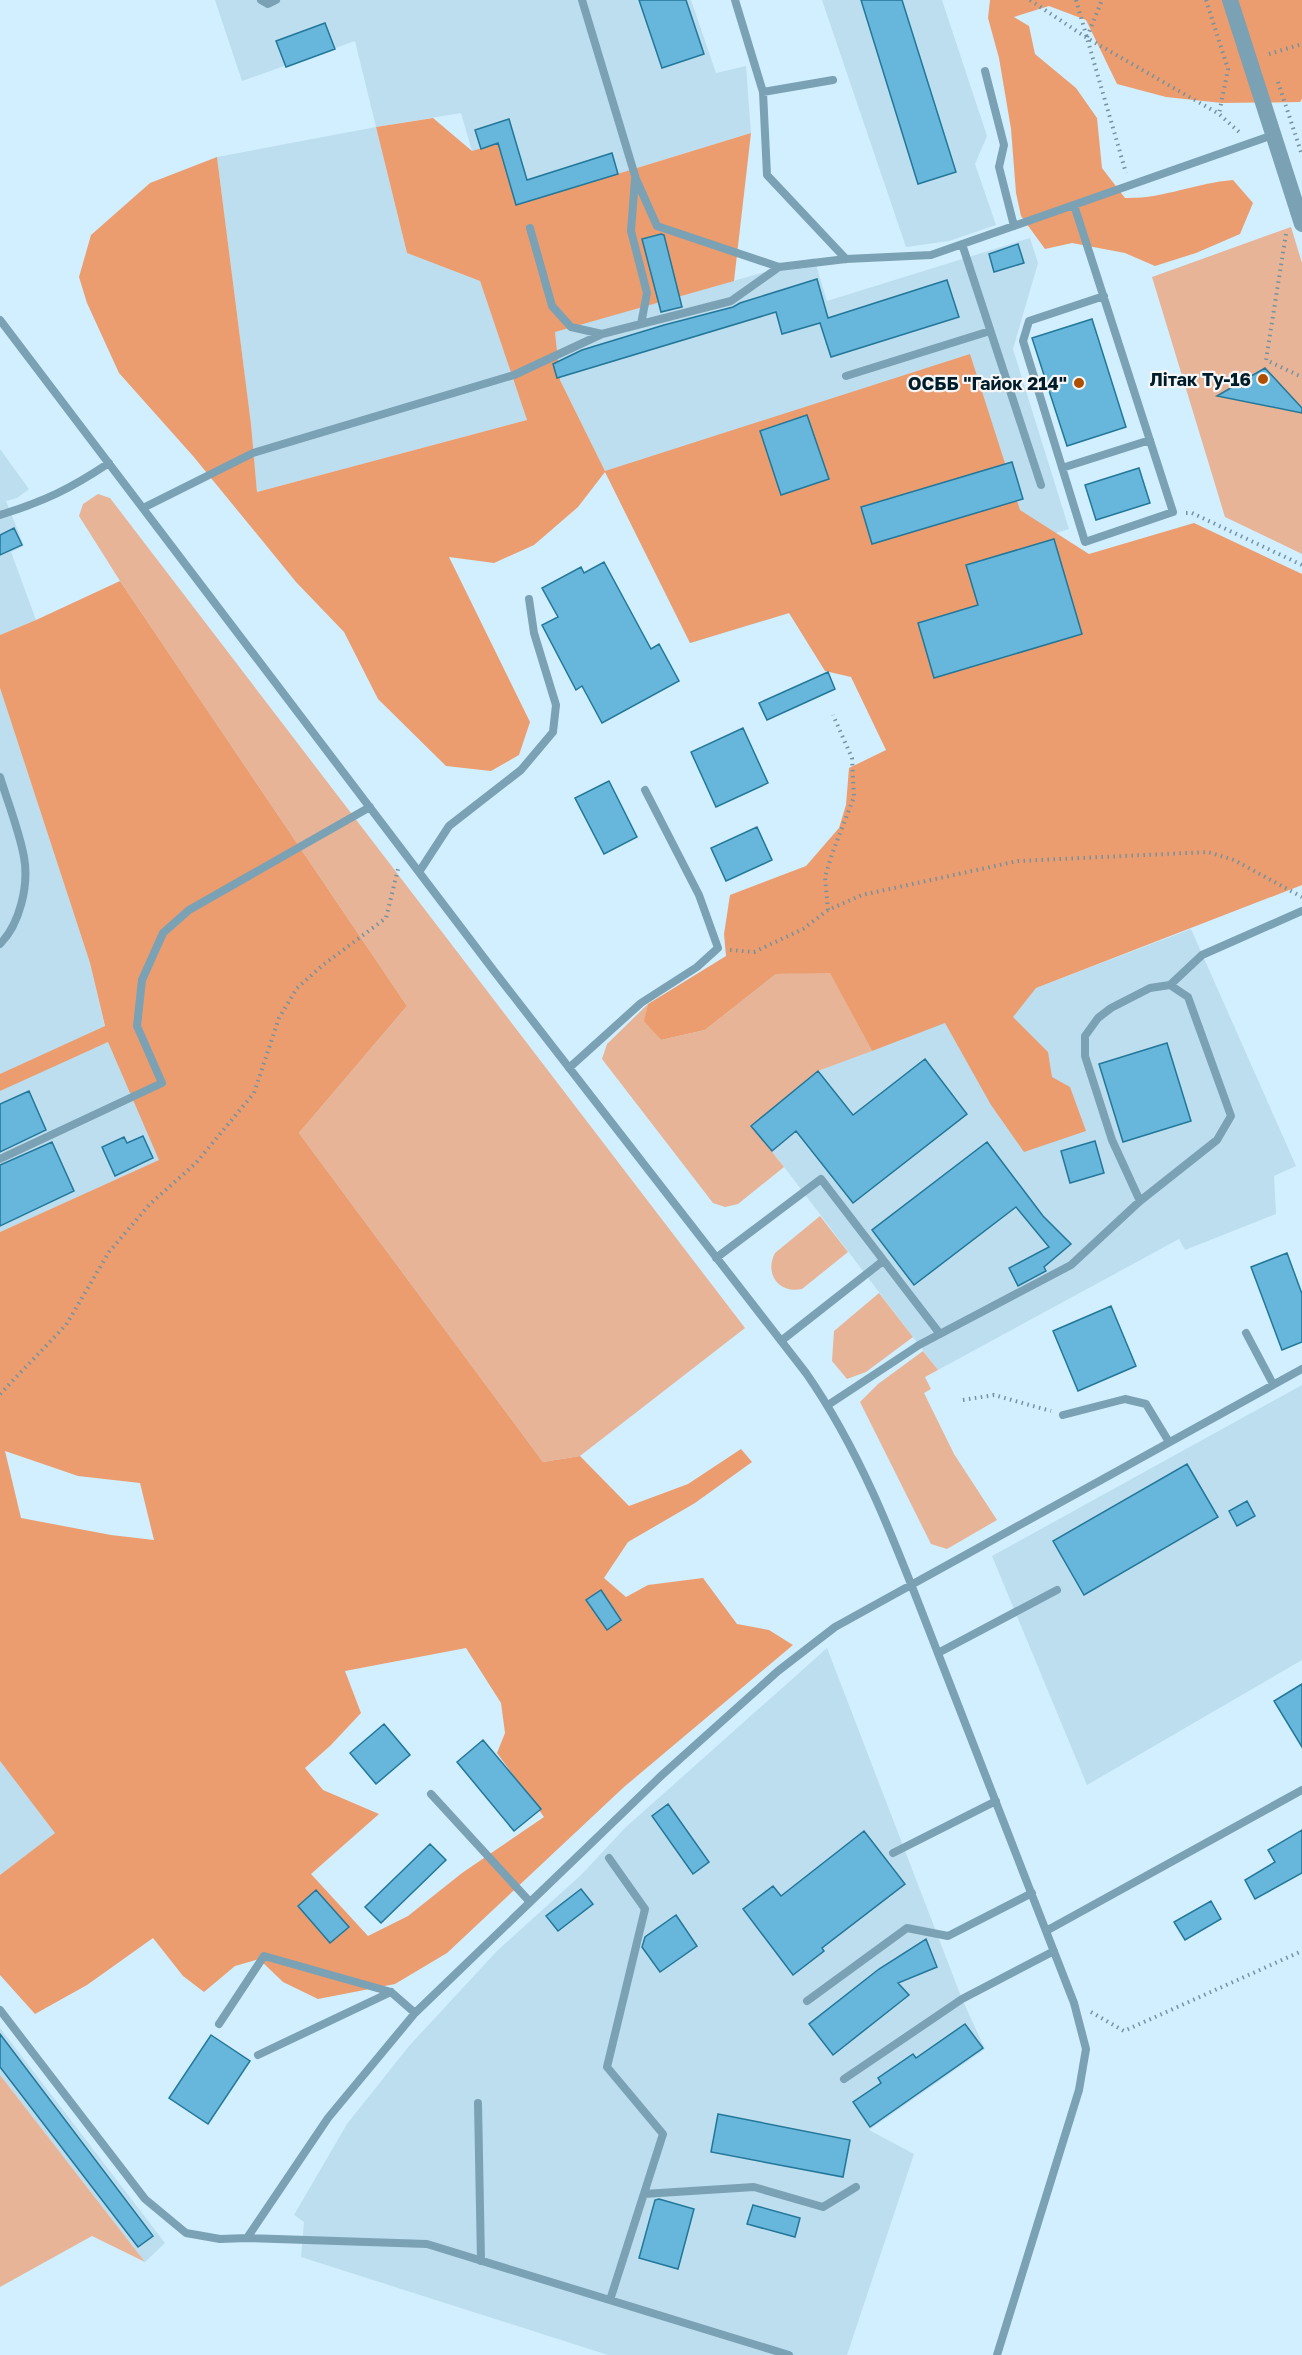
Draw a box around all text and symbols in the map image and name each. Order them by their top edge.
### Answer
place label: Літак Ту-16 [1150,368,1251,390]
place label: ОСББ "Гайок 214" [908,372,1067,394]
marker: Літак Ту-16 [1256,372,1270,386]
marker: ОСББ "Гайок 214" [1072,376,1086,390]

